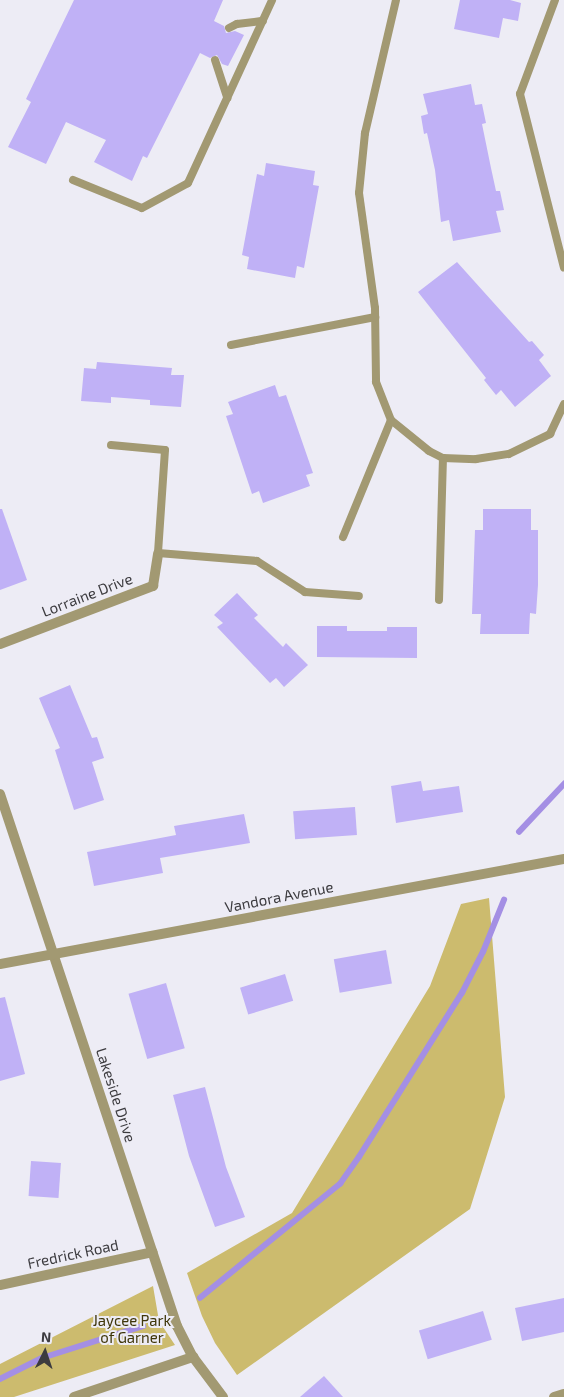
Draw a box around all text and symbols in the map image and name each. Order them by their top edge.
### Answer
street label: Lorraine Drive [39,569,135,621]
street label: Vandora Avenue [223,878,335,916]
street label: Lakeside Drive [92,1045,140,1145]
street label: Fredrick Road [26,1236,120,1272]
park label: Jaycee Park of Garner [93,1311,171,1346]
north arrow [20,1327,70,1377]
text: N [40,1328,52,1345]

